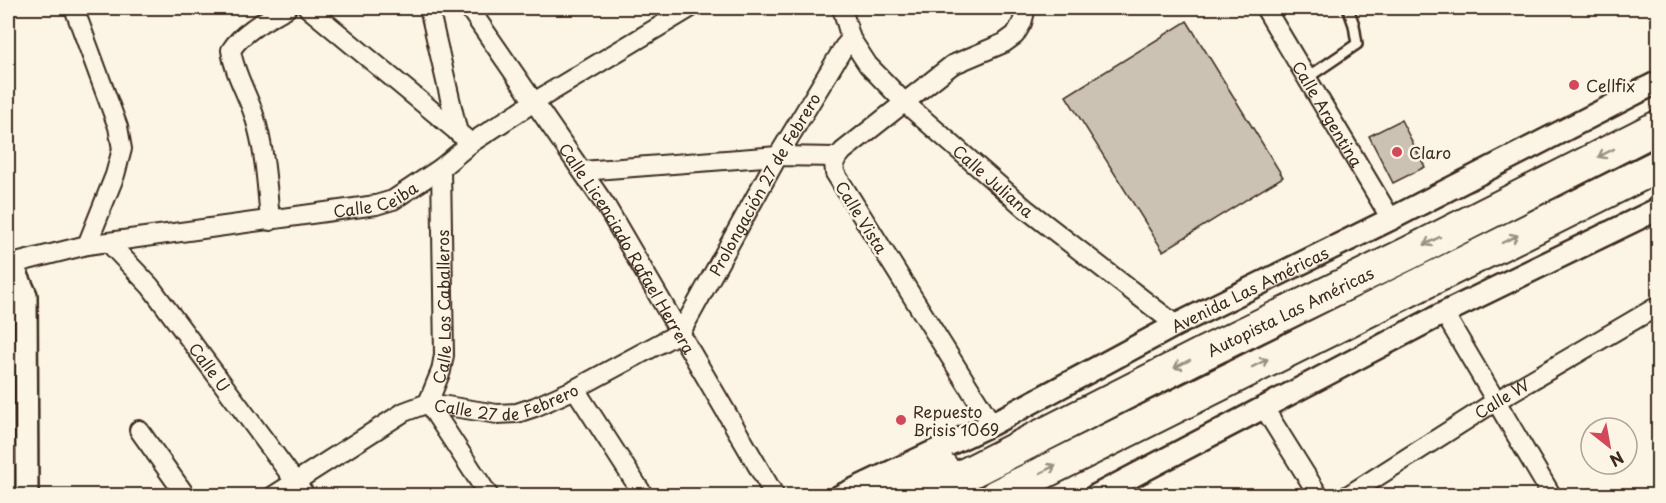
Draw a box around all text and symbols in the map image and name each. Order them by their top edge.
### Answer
street label: Calle Argentina [1287,56,1369,171]
place label: Cellfix [1586,73,1635,97]
marker: Cellfix [1567,78,1581,92]
street label: Prolongación 27 de Febrero [702,88,826,280]
street label: Calle Licenciado Rafael Herrera [554,138,702,358]
street label: Calle Juliana [948,138,1039,223]
place label: Claro [1409,140,1451,164]
marker: Claro [1390,145,1404,159]
one-way arrow [1598,148,1616,160]
street label: Calle Ceiba [332,175,422,223]
street label: Calle Vista [830,176,894,258]
street label: Calle Los Caballeros [425,229,456,387]
one-way arrow [1500,233,1518,244]
one-way arrow [1424,236,1442,247]
street label: Avenida Las Américas [1167,240,1332,338]
street label: Autopista Las Américas [1203,260,1377,362]
street label: Calle U [184,337,236,396]
one-way arrow [1250,357,1268,368]
one-way arrow [1173,359,1191,370]
street label: Calle W [1469,372,1534,424]
street label: Calle 27 de Febrero [433,377,582,426]
place label: Repuesto Brisis 1069 [913,399,999,441]
marker: Repuesto Brisis 1069 [894,413,908,427]
north arrow [1579,416,1639,476]
text: N [1606,446,1629,473]
one-way arrow [1039,463,1057,475]

